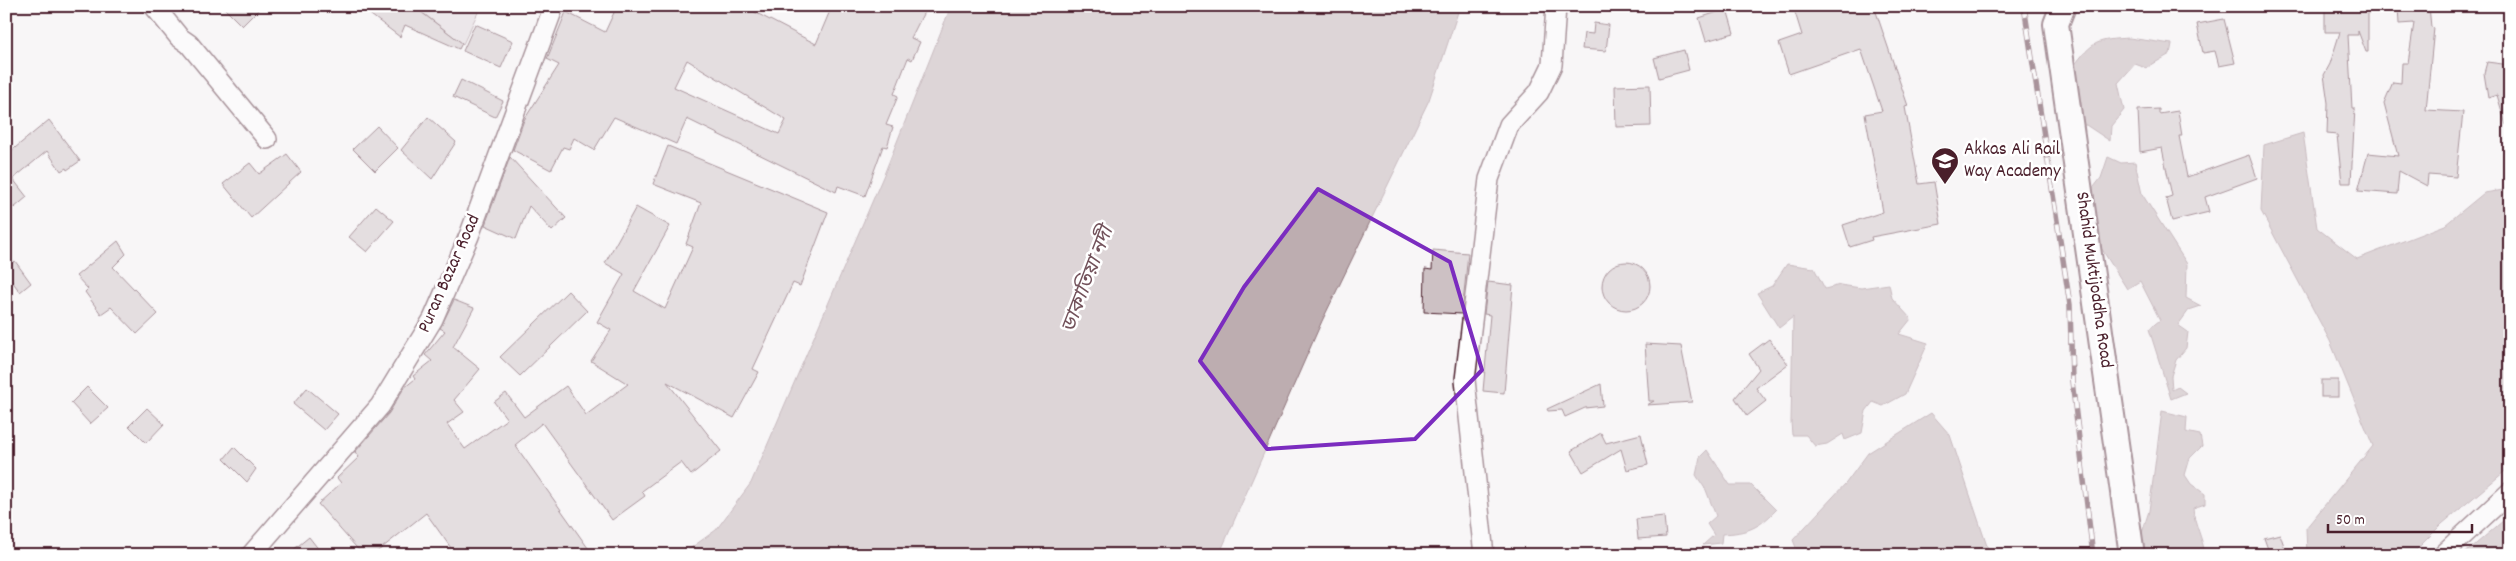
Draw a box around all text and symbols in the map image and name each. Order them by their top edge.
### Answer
place label: Akkas Ali Rail Way Academy [1964,137,2061,186]
school or university icon: Akkas Ali Rail Way Academy [1930,146,1960,185]
street label: Shahid Muktijoddha Road [2067,190,2119,370]
street label: Puran Bazar Road [412,211,488,337]
water label: ডাকাতিয়া নদী [1055,219,1123,337]
scale bar [2328,501,2472,533]
text: 50 m [2336,510,2365,532]

